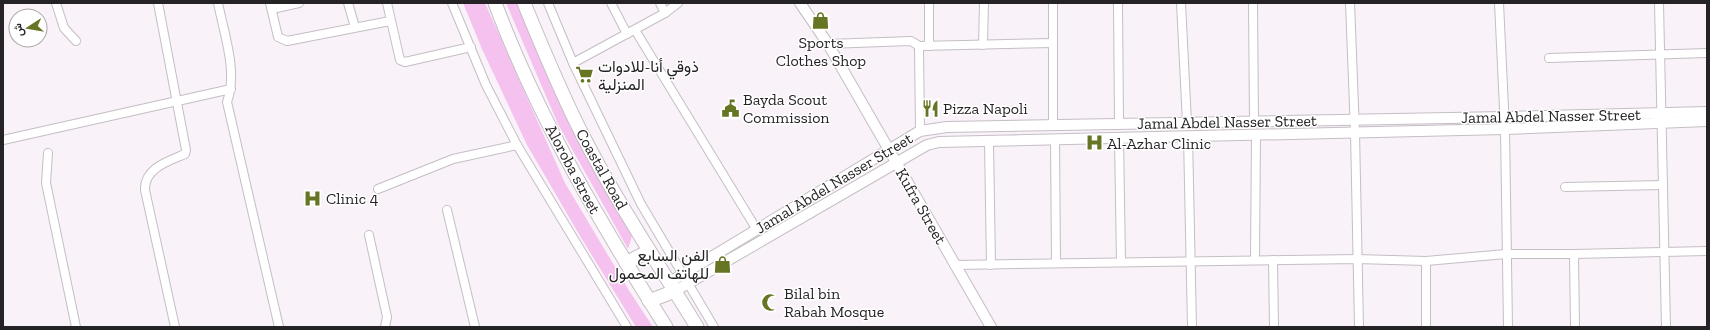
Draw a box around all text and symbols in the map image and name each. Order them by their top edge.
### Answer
north arrow [8,8,48,48]
shop icon: Sports Clothes Shop [811,11,831,31]
text: ش [11,22,26,38]
place label: Sports Clothes Shop [776,33,866,70]
place label: ذوقي أنا-للادوات المنزلية [598,57,699,95]
supermarket icon: ذوقي أنا-للادوات المنزلية [575,65,595,85]
place label: Bayda Scout Commission [743,90,830,127]
public building icon: Bayda Scout Commission [720,98,740,118]
restaurant icon: Pizza Napoli [920,98,940,118]
place label: Pizza Napoli [943,99,1028,118]
street label: Jamal Abdel Nasser Street [1461,105,1641,127]
street label: Jamal Abdel Nasser Street [1137,111,1317,133]
street label: Aloroba street [542,121,604,217]
street label: Coastal Road [572,125,632,213]
street label: Jamal Abdel Nasser Street [752,129,916,237]
hospital icon: Al-Azhar Clinic [1084,133,1104,153]
place label: Al-Azhar Clinic [1107,134,1211,153]
street label: Kufra Street [892,165,950,247]
hospital icon: Clinic 4 [303,188,323,208]
place label: Clinic 4 [326,189,379,208]
place label: الفن السابع للهاتف المحمول [609,246,709,284]
shop icon: الفن السابع للهاتف المحمول [712,254,732,274]
place label: Bilal bin Rabah Mosque [784,284,884,321]
mosque icon: Bilal bin Rabah Mosque [761,292,781,312]

